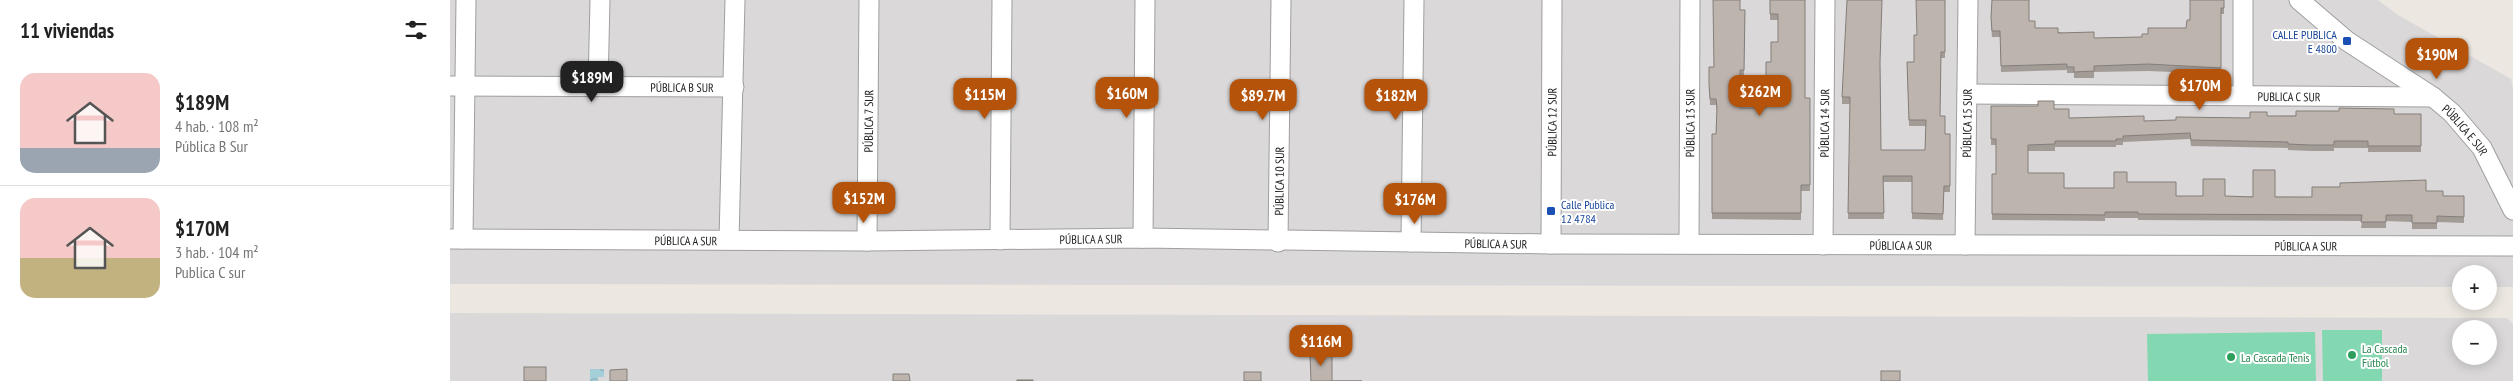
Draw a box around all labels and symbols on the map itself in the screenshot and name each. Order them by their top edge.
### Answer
place label: CALLE PUBLICA E 4800 [2273,27,2337,56]
marker: CALLE PUBLICA E 4800 [2341,35,2353,47]
pin: $190M [2402,38,2472,80]
pin: $189M [557,61,627,103]
pin: $170M [2165,68,2235,111]
pin: $262M [1725,74,1795,117]
pin: $160M [1092,76,1162,119]
pin: $115M [950,78,1020,120]
pin: $89.7M [1222,78,1304,121]
pin: $182M [1361,78,1431,121]
street label: PÚBLICA B SUR [650,79,714,94]
street label: PÚBLICA 12 SUR [1544,87,1559,156]
street label: PÚBLICA 13 SUR [1682,88,1697,157]
street label: PÚBLICA 14 SUR [1816,88,1832,157]
street label: PÚBLICA 15 SUR [1959,88,1974,157]
street label: PUBLICA C SUR [2257,88,2321,104]
street label: PÚBLICA 7 SUR [860,89,876,152]
street label: PÚBLICA E SUR [2439,101,2492,158]
street label: PÚBLICA 10 SUR [1271,146,1287,215]
pin: $152M [829,182,899,224]
pin: $176M [1380,182,1450,225]
place label: Calle Publica 12 4784 [1561,197,1614,226]
marker: Calle Publica 12 4784 [1545,205,1557,217]
street label: PÚBLICA A SUR [1059,231,1123,246]
street label: PÚBLICA A SUR [655,232,718,248]
street label: PÚBLICA A SUR [1464,235,1528,251]
street label: PÚBLICA A SUR [1869,237,1933,252]
street label: PÚBLICA A SUR [2274,238,2338,253]
pin: $116M [1286,324,1356,367]
place label: La Cascada Fútbol [2362,341,2408,370]
marker: La Cascada Fútbol [2346,349,2358,361]
place label: La Cascada Tenis [2241,350,2310,365]
marker: La Cascada Tenis [2225,351,2237,363]

